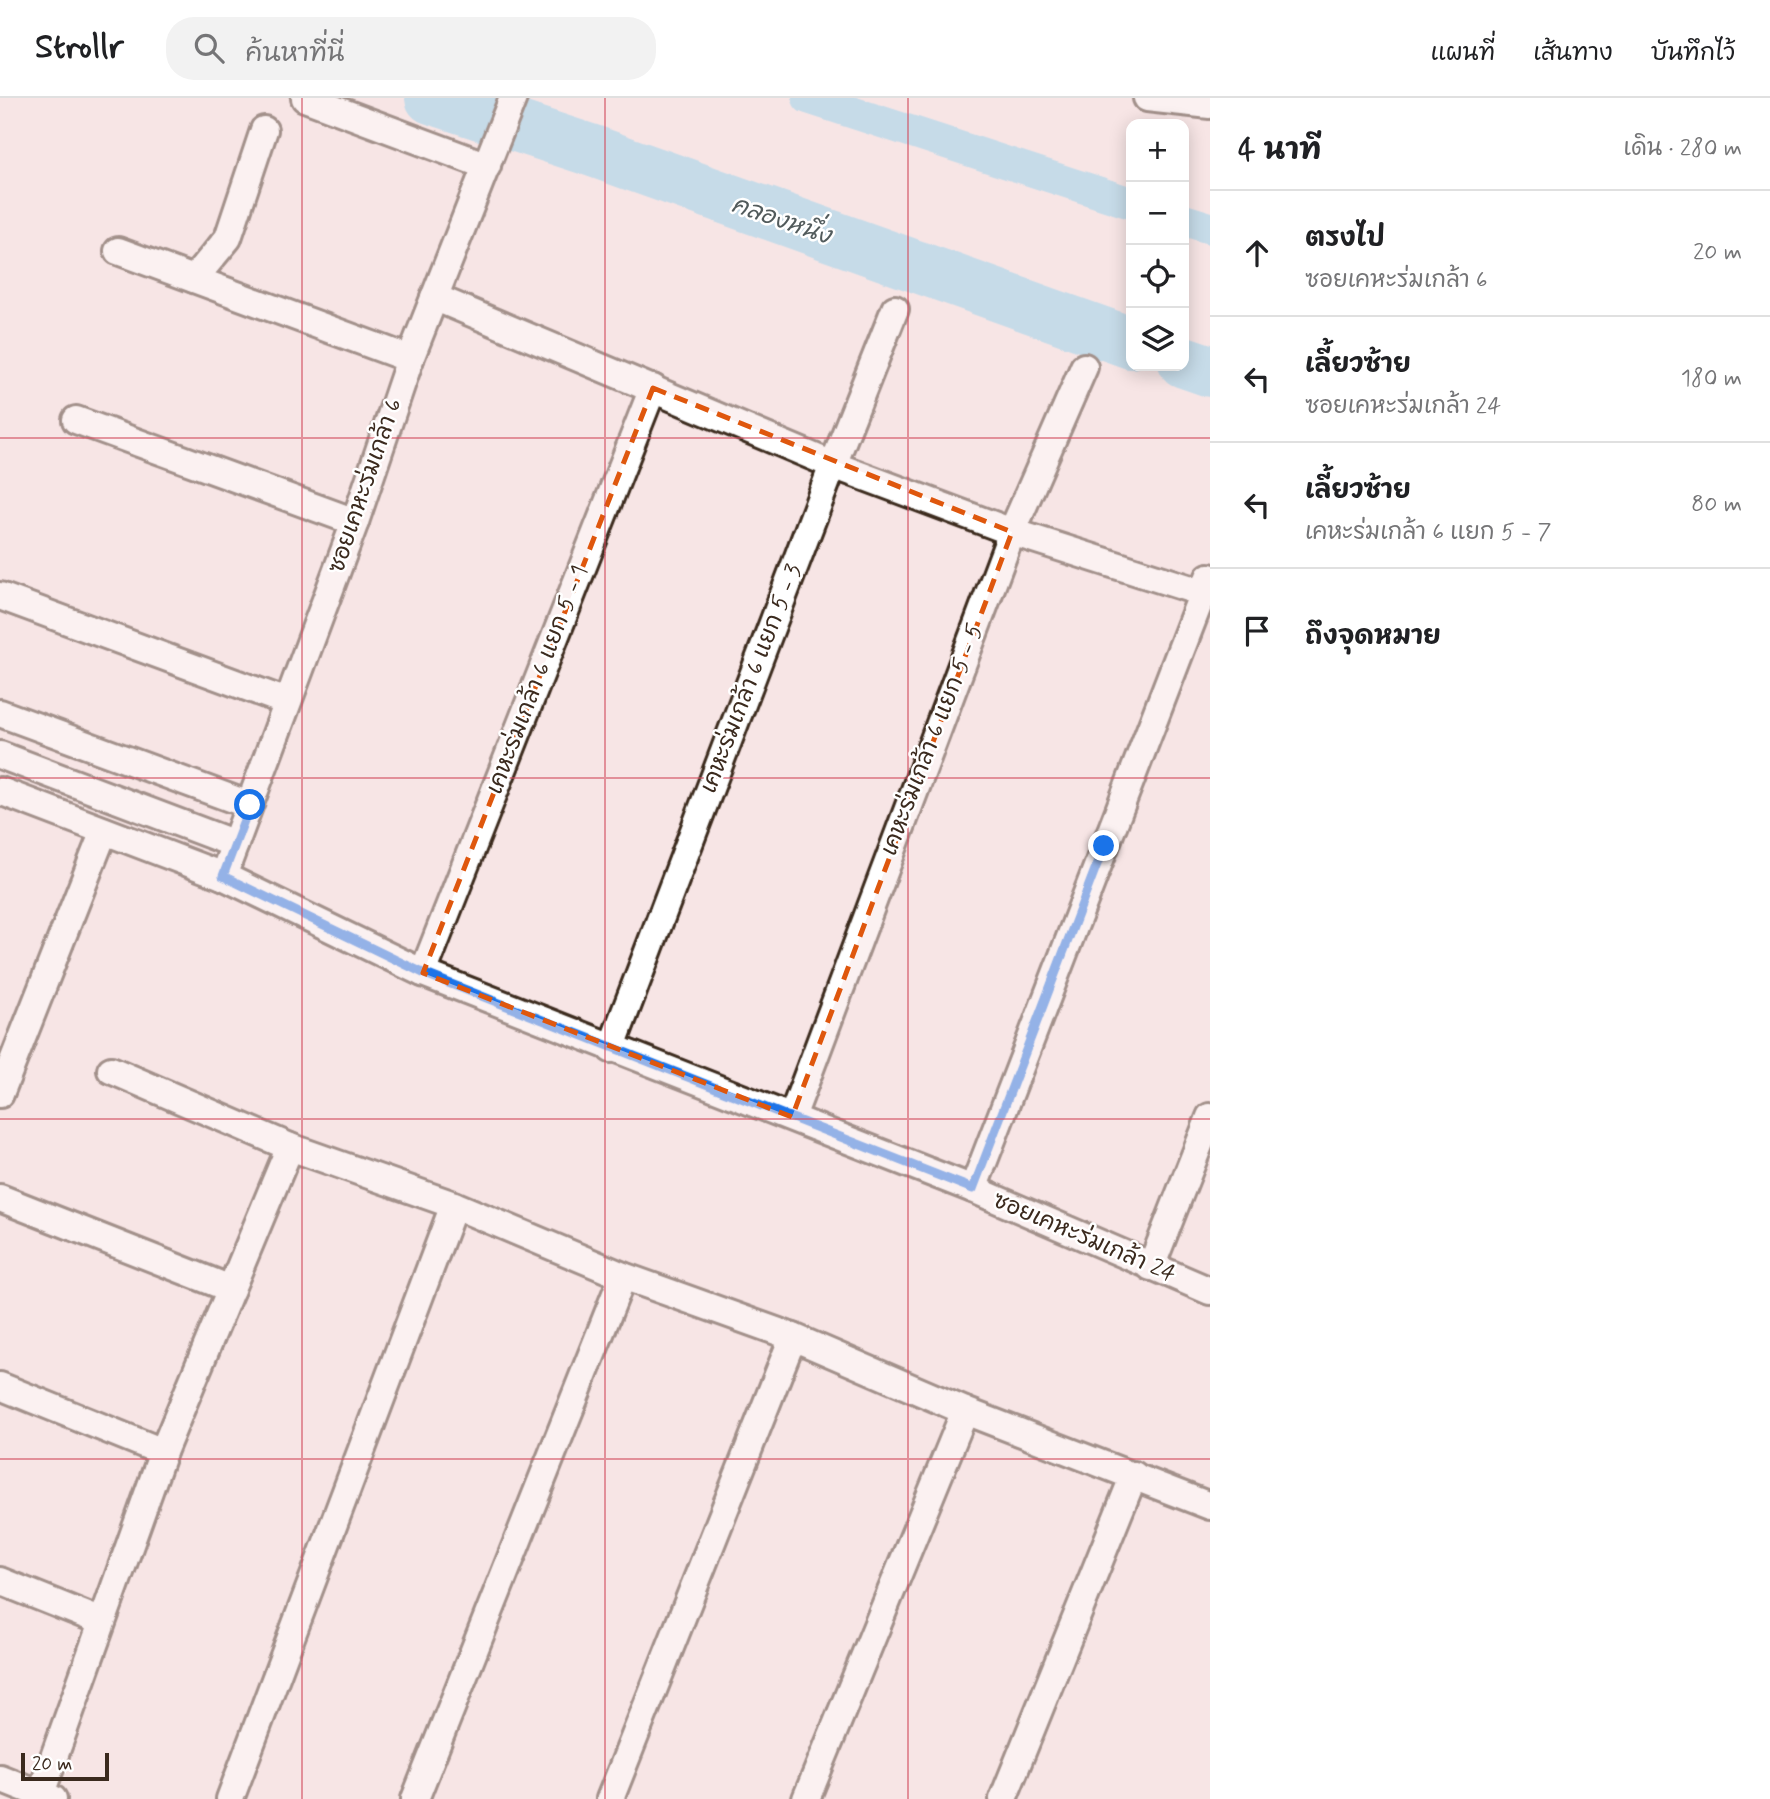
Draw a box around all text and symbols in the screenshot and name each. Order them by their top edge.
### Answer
search box [166,17,656,80]
text: Strollr [35,26,124,70]
icon: search [190,29,228,67]
text: ค้นหาที่นี่ [246,37,344,71]
text: แผนที่ [1430,38,1495,69]
text: เส้นทาง [1533,38,1613,69]
text: บันทึกไว้ [1651,38,1735,69]
map controls [1126,119,1189,371]
button: + [1126,119,1189,182]
text: 4 นาที [1238,131,1321,170]
text: เดิน · 280 m [1624,134,1742,164]
button: − [1126,182,1189,245]
water label: คลองหนึ่ง [727,183,839,253]
text: ตรงไป [1305,222,1385,256]
icon: ahead [1238,234,1276,272]
text: 20 m [1693,238,1742,268]
button: locate [1126,245,1189,308]
text: ซอยเคหะร่มเกล้า 6 [1305,266,1488,296]
button: layers [1126,308,1189,371]
text: เลี้ยวซ้าย [1305,348,1411,382]
icon: left [1238,360,1276,398]
text: 180 m [1681,364,1742,394]
text: ซอยเคหะร่มเกล้า 24 [1305,392,1501,422]
street label: ซอยเคหะร่มเกล้า 6 [320,394,410,577]
text: เลี้ยวซ้าย [1305,474,1411,508]
icon: left [1238,486,1276,524]
text: 80 m [1691,490,1742,520]
text: เคหะร่มเกล้า 6 แยก 5 - 7 [1305,518,1551,548]
street label: เคหะร่มเกล้า 6 แยก 5 - 3 [693,560,810,798]
street label: เคหะร่มเกล้า 6 แยก 5 - 1 [479,561,596,799]
icon: arrive [1238,612,1276,650]
street label: เคหะร่มเกล้า 6 แยก 5 - 5 [873,619,991,860]
text: ถึงจุดหมาย [1305,620,1441,654]
route start [234,789,265,820]
route end [1088,830,1119,861]
street label: ซอยเคหะร่มเกล้า 24 [988,1184,1181,1290]
scale bar [21,1750,108,1782]
text: 20 m [32,1752,72,1777]

